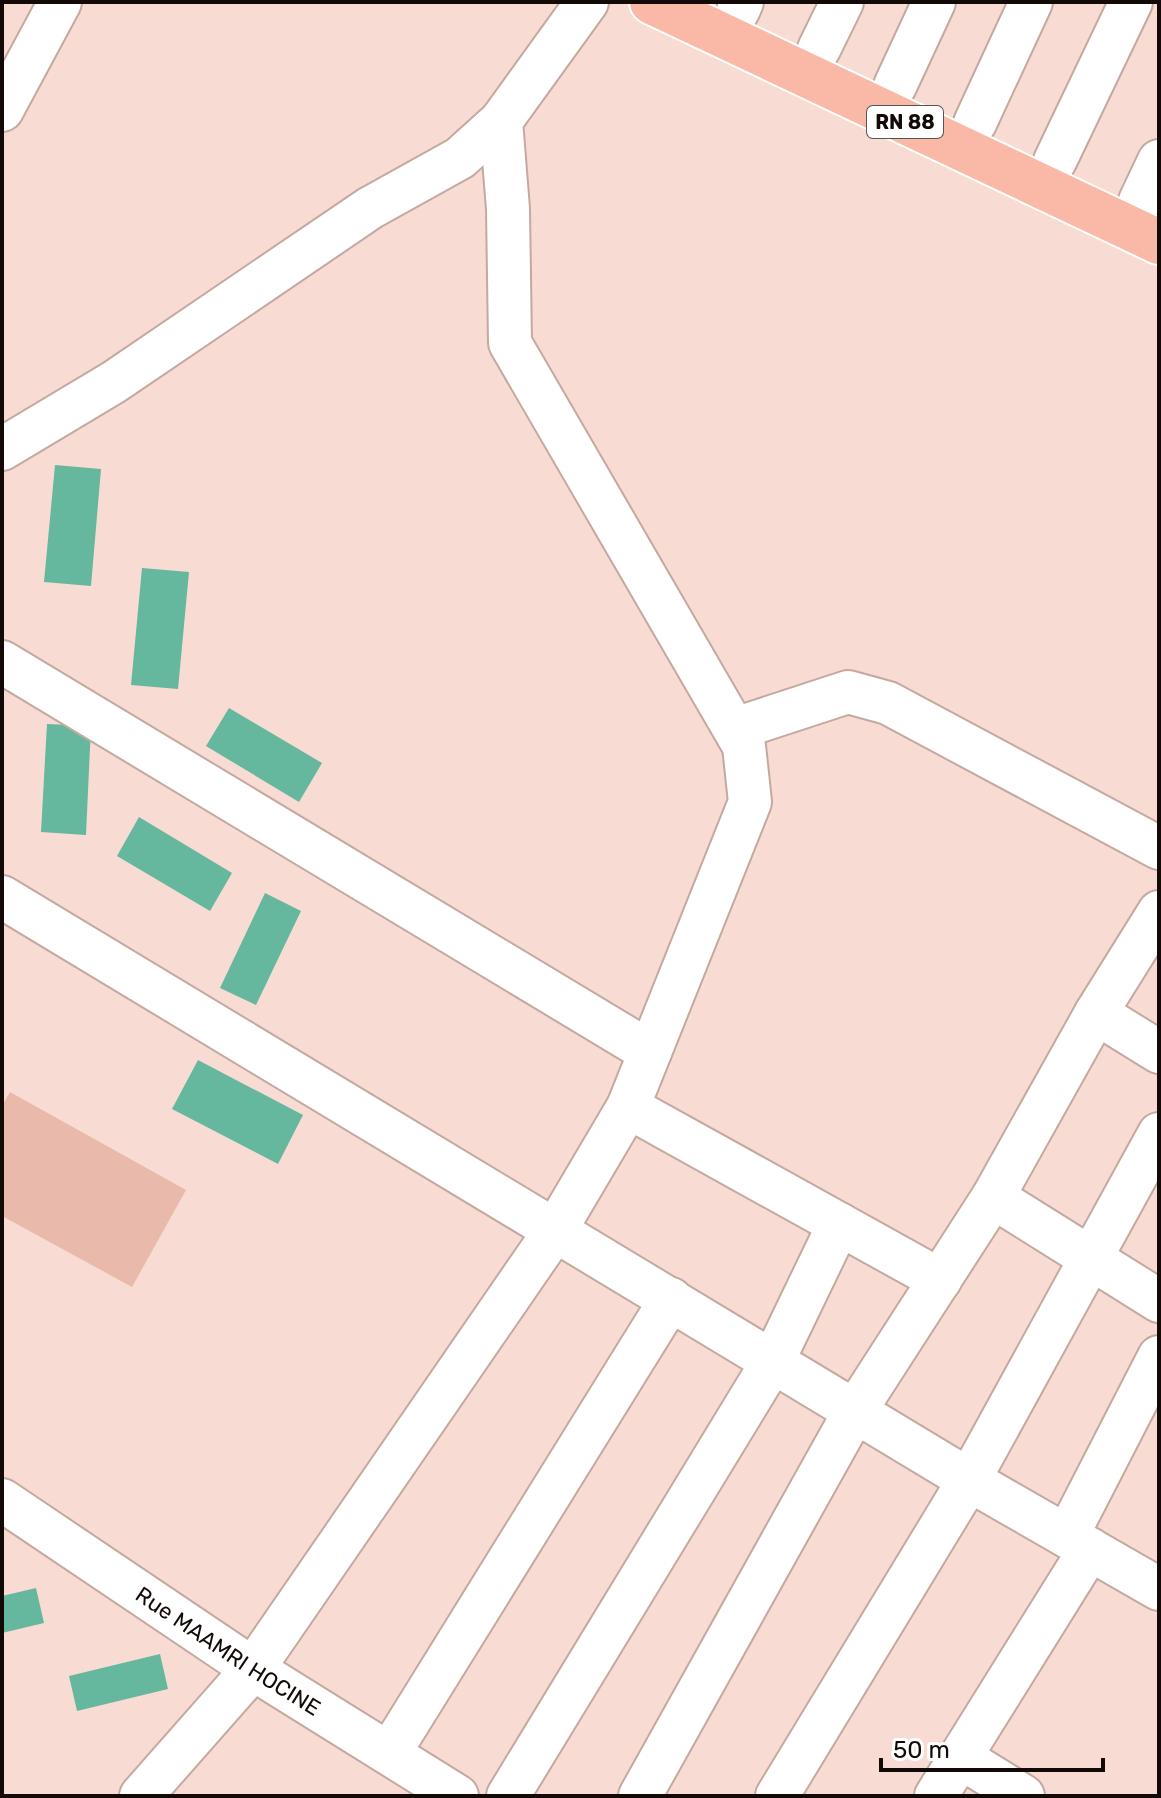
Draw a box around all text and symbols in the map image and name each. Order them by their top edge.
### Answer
road number: RN 88 [867,106,943,138]
street label: Rue MAAMRI HOCINE [131,1581,326,1721]
scale bar [881,1722,1103,1772]
text: 50 m [893,1736,950,1764]

